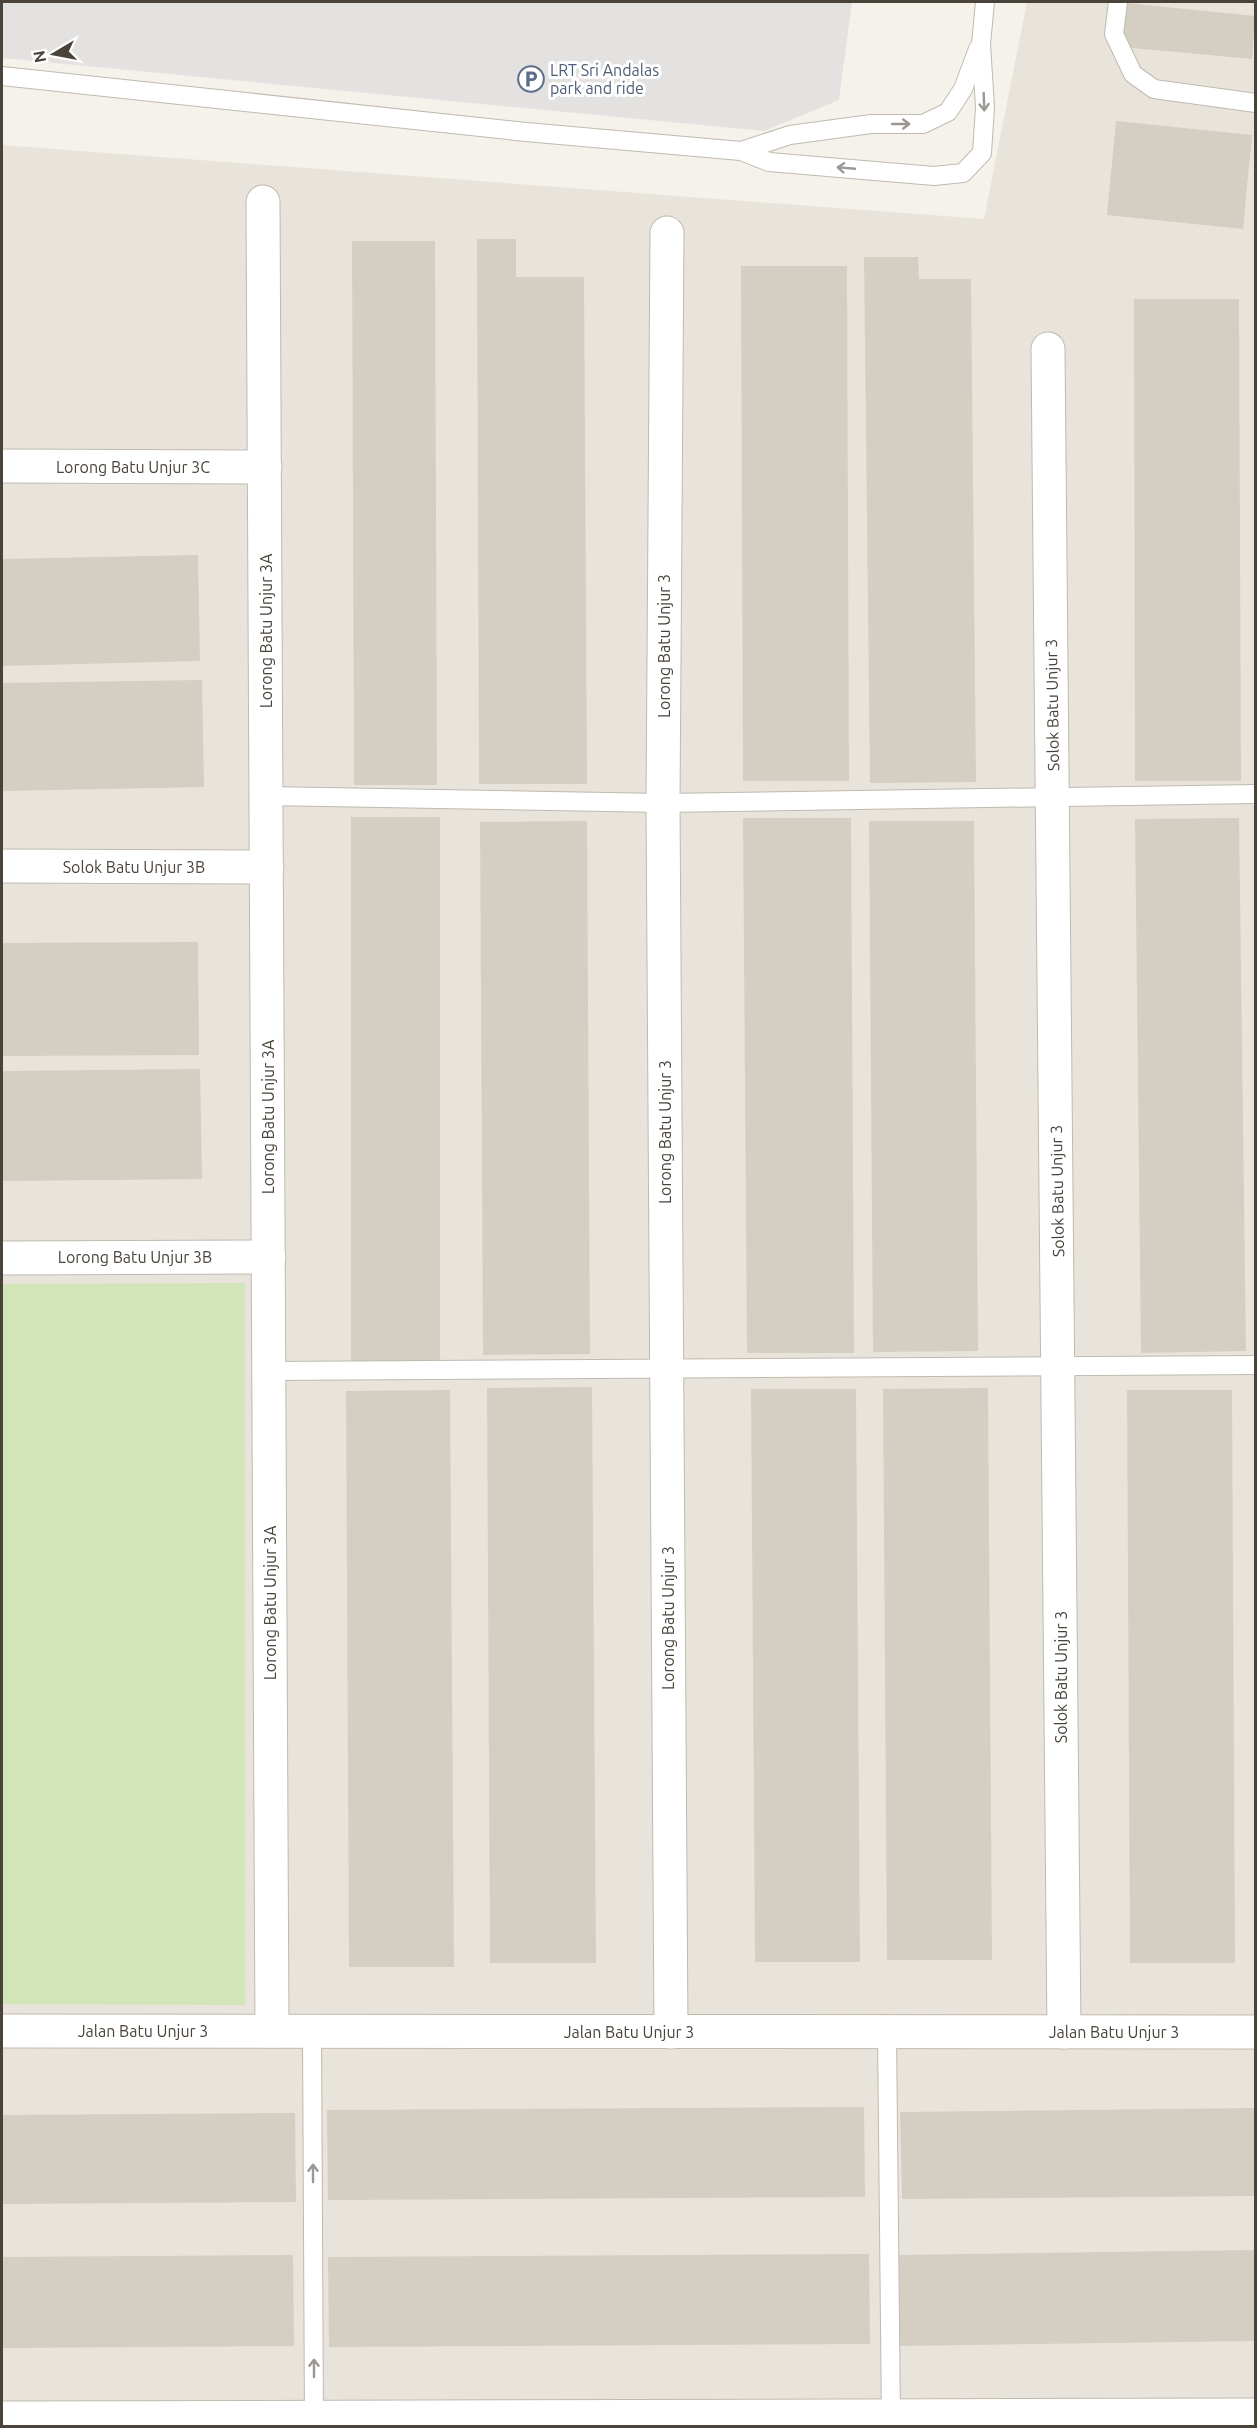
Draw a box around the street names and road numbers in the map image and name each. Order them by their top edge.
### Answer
street label: Lorong Batu Unjur 3C [56,458,210,476]
street label: Lorong Batu Unjur 3A [257,553,275,708]
street label: Lorong Batu Unjur 3 [655,574,673,718]
street label: Solok Batu Unjur 3 [1042,639,1062,771]
street label: Solok Batu Unjur 3B [63,858,205,876]
street label: Lorong Batu Unjur 3A [259,1039,277,1194]
street label: Lorong Batu Unjur 3 [656,1060,674,1204]
street label: Solok Batu Unjur 3 [1047,1125,1067,1257]
street label: Lorong Batu Unjur 3B [58,1248,212,1266]
street label: Lorong Batu Unjur 3A [261,1525,279,1680]
street label: Lorong Batu Unjur 3 [659,1546,677,1690]
street label: Solok Batu Unjur 3 [1052,1611,1070,1743]
street label: Jalan Batu Unjur 3 [78,2022,208,2040]
street label: Jalan Batu Unjur 3 [564,2023,694,2041]
street label: Jalan Batu Unjur 3 [1049,2023,1179,2041]

